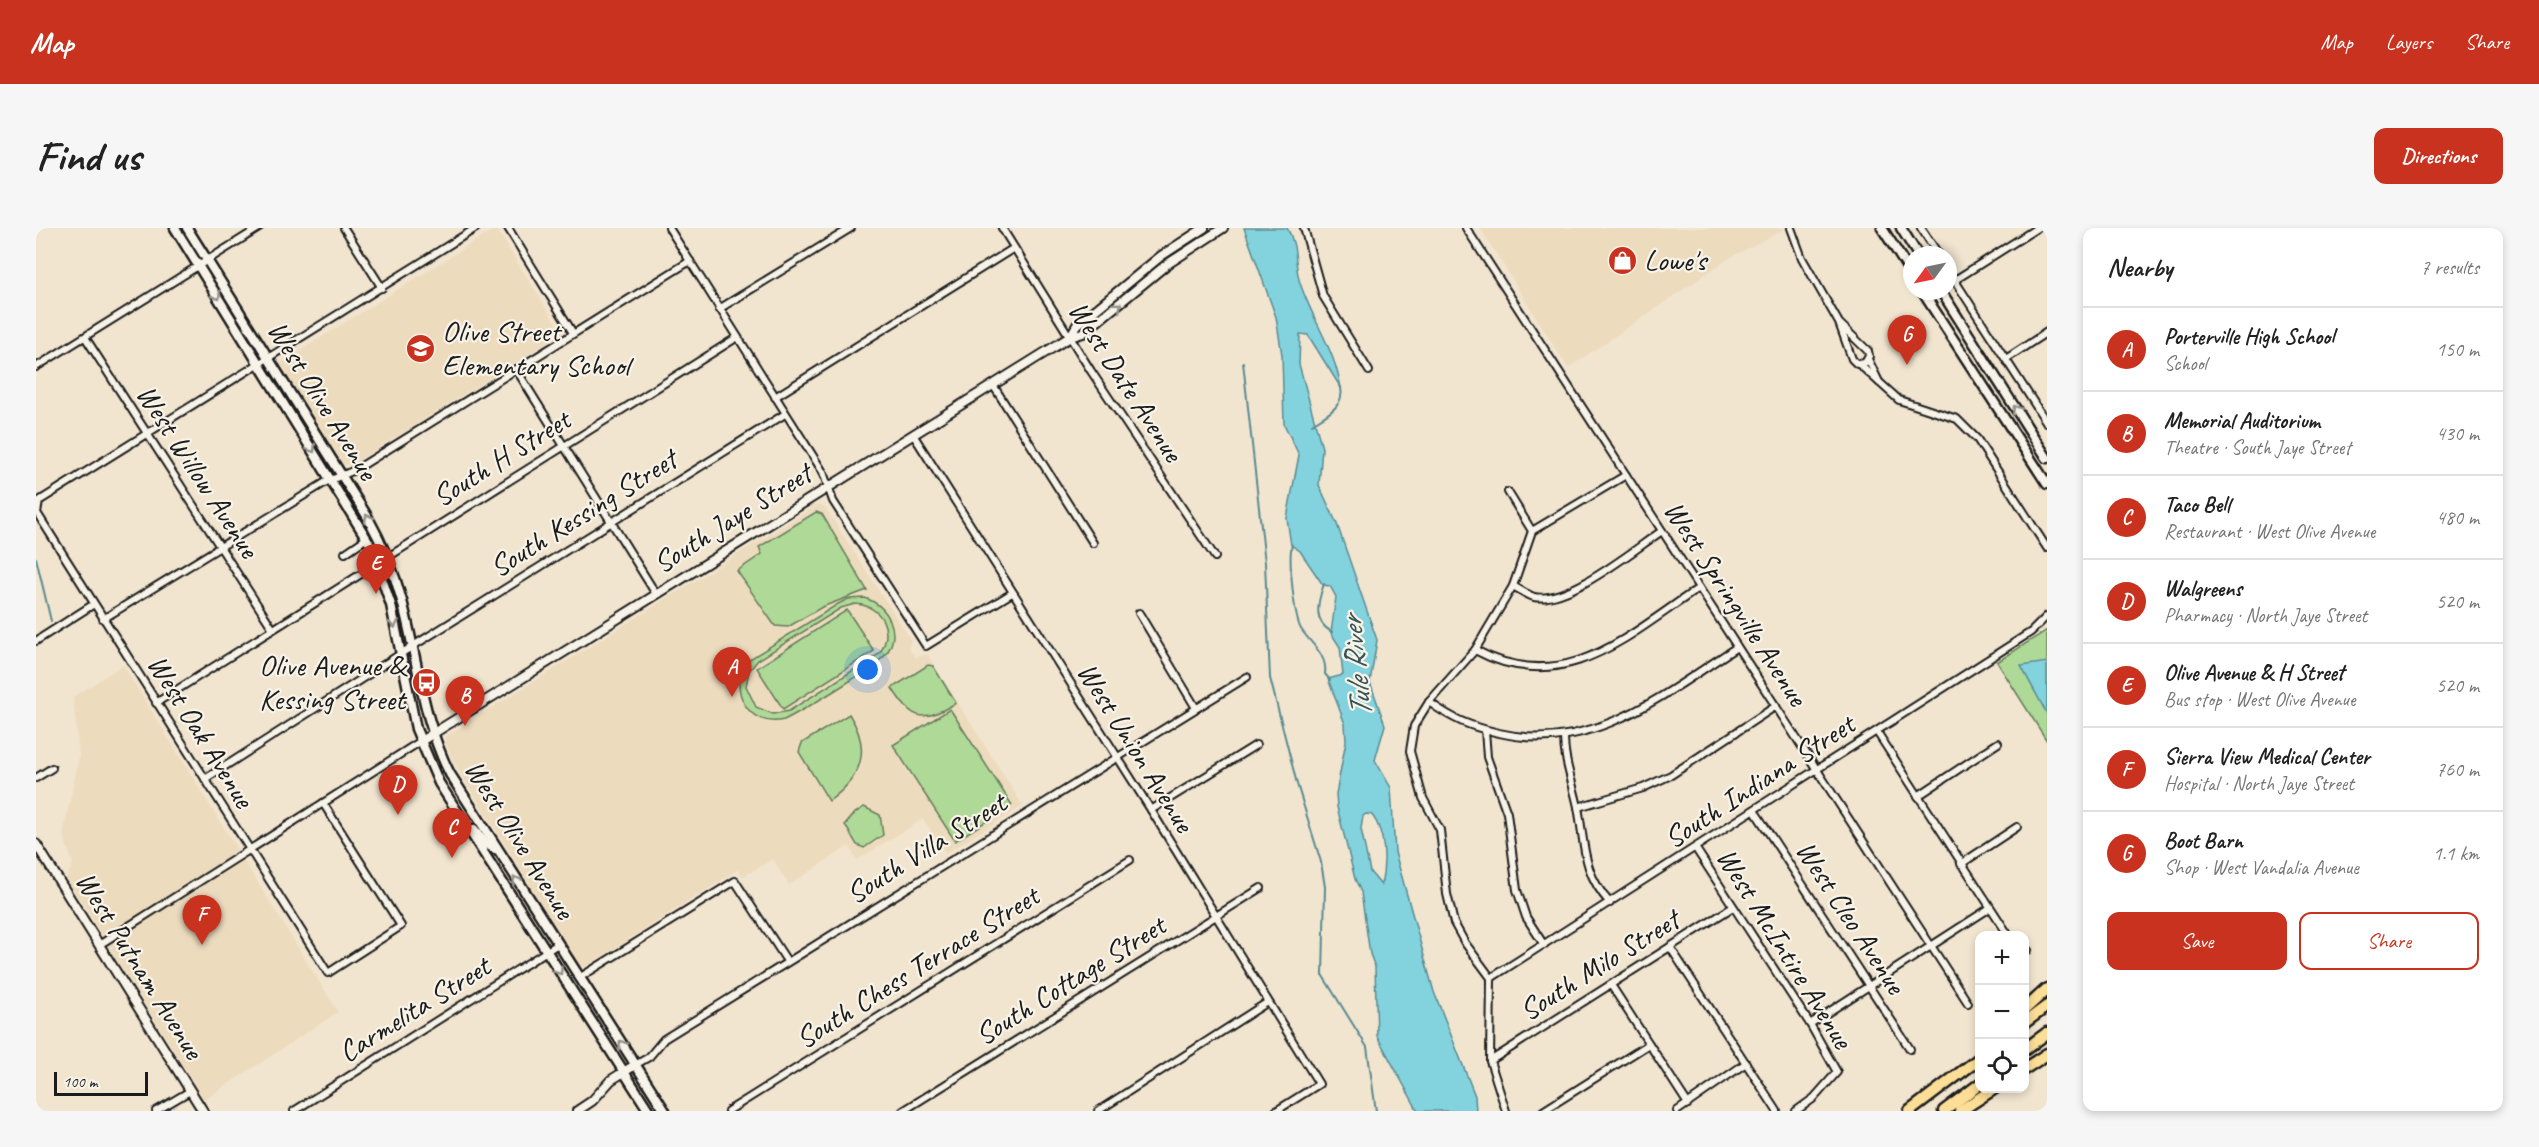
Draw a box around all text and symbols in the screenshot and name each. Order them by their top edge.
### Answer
text: Map [30,25,73,60]
text: Map [2320,29,2353,55]
text: Layers [2386,29,2432,55]
text: Share [2465,29,2509,55]
button: Directions [2374,128,2503,184]
text: Find us [36,130,141,183]
place label: Lowe's [1644,241,1709,279]
shop icon: Lowe's [1607,244,1639,276]
north arrow [1903,246,1957,300]
text: Nearby [2107,251,2172,284]
text: 7 results [2420,255,2479,280]
one-way arrow [209,289,220,300]
street label: West Date Avenue [1060,293,1193,471]
one-way arrow [1111,302,1122,313]
place label: Olive Street Elementary School [442,312,634,384]
street label: West Olive Avenue [259,313,388,489]
pin: G [1888,316,1926,365]
text: Porterville High School [2164,323,2334,351]
school or university icon: Olive Street Elementary School [405,332,437,364]
text: A [2121,337,2132,362]
text: 150 m [2436,337,2479,362]
text: School [2164,351,2207,376]
street label: West Willow Avenue [128,377,269,567]
street label: South H Street [425,399,579,515]
one-way arrow [2012,404,2023,415]
text: Memorial Auditorium [2164,407,2320,435]
text: B [2121,421,2132,446]
text: 430 m [2436,421,2479,446]
text: Theatre · South Jaye Street [2164,435,2351,460]
street label: South Kessing Street [482,438,687,586]
one-way arrow [305,442,316,453]
street label: South Jaye Street [646,452,822,582]
text: Taco Bell [2164,491,2230,519]
street label: West Springville Avenue [1655,493,1818,715]
text: C [2122,505,2131,530]
text: 480 m [2436,505,2479,530]
one-way arrow [364,514,375,524]
text: Restaurant · West Olive Avenue [2164,519,2375,544]
pin: E [356,544,396,594]
text: Walgreens [2164,575,2242,603]
text: D [2121,589,2132,614]
text: 520 m [2436,589,2479,614]
text: Pharmacy · North Jaye Street [2164,603,2367,628]
water label: Tule River [1330,609,1382,720]
one-way arrow [387,618,400,628]
place label: Olive Avenue & Kessing Street [259,646,408,718]
street label: West Oak Avenue [139,647,264,816]
pin: A [712,648,752,697]
your location [853,655,882,684]
street label: West Union Avenue [1069,655,1204,841]
text: Olive Avenue & H Street [2164,659,2344,687]
bus stop icon: Olive Avenue & Kessing Street [410,666,442,698]
text: E [2121,673,2132,698]
text: 520 m [2436,673,2479,698]
pin: B [446,676,484,726]
text: Bus stop · West Olive Avenue [2164,687,2355,712]
street label: South Indiana Street [1657,704,1864,857]
text: Sierra View Medical Center [2164,743,2370,771]
street label: West Olive Avenue [456,752,585,928]
text: F [2122,757,2131,782]
text: 760 m [2436,757,2479,782]
pin: D [378,766,418,815]
text: Hospital · North Jaye Street [2164,771,2354,796]
street label: South Villa Street [839,782,1016,912]
pin: C [432,808,472,858]
text: Boot Barn [2164,827,2243,855]
street label: West Cleo Avenue [1787,833,1916,1003]
street label: West McIntire Avenue [1708,841,1863,1057]
text: G [2122,841,2131,866]
text: 1.1 km [2433,841,2479,866]
text: Shop · West Vandalia Avenue [2164,855,2359,880]
street label: West Putnam Avenue [67,864,214,1068]
street label: South Chess Terrace Street [788,875,1048,1057]
one-way arrow [512,876,524,886]
pin: F [182,896,222,945]
street label: South Milo Street [1512,899,1689,1029]
street label: South Cottage Street [968,905,1175,1054]
button: Save [2107,912,2287,970]
button: Share [2299,912,2479,970]
map controls [1975,931,2029,1093]
button: + [1975,931,2029,985]
street label: Carmelita Street [331,946,500,1071]
one-way arrow [551,964,562,975]
button: − [1975,985,2029,1039]
button: locate [1975,1039,2029,1093]
one-way arrow [617,1040,629,1050]
scale bar [54,1069,148,1096]
text: 100 m [63,1072,97,1092]

